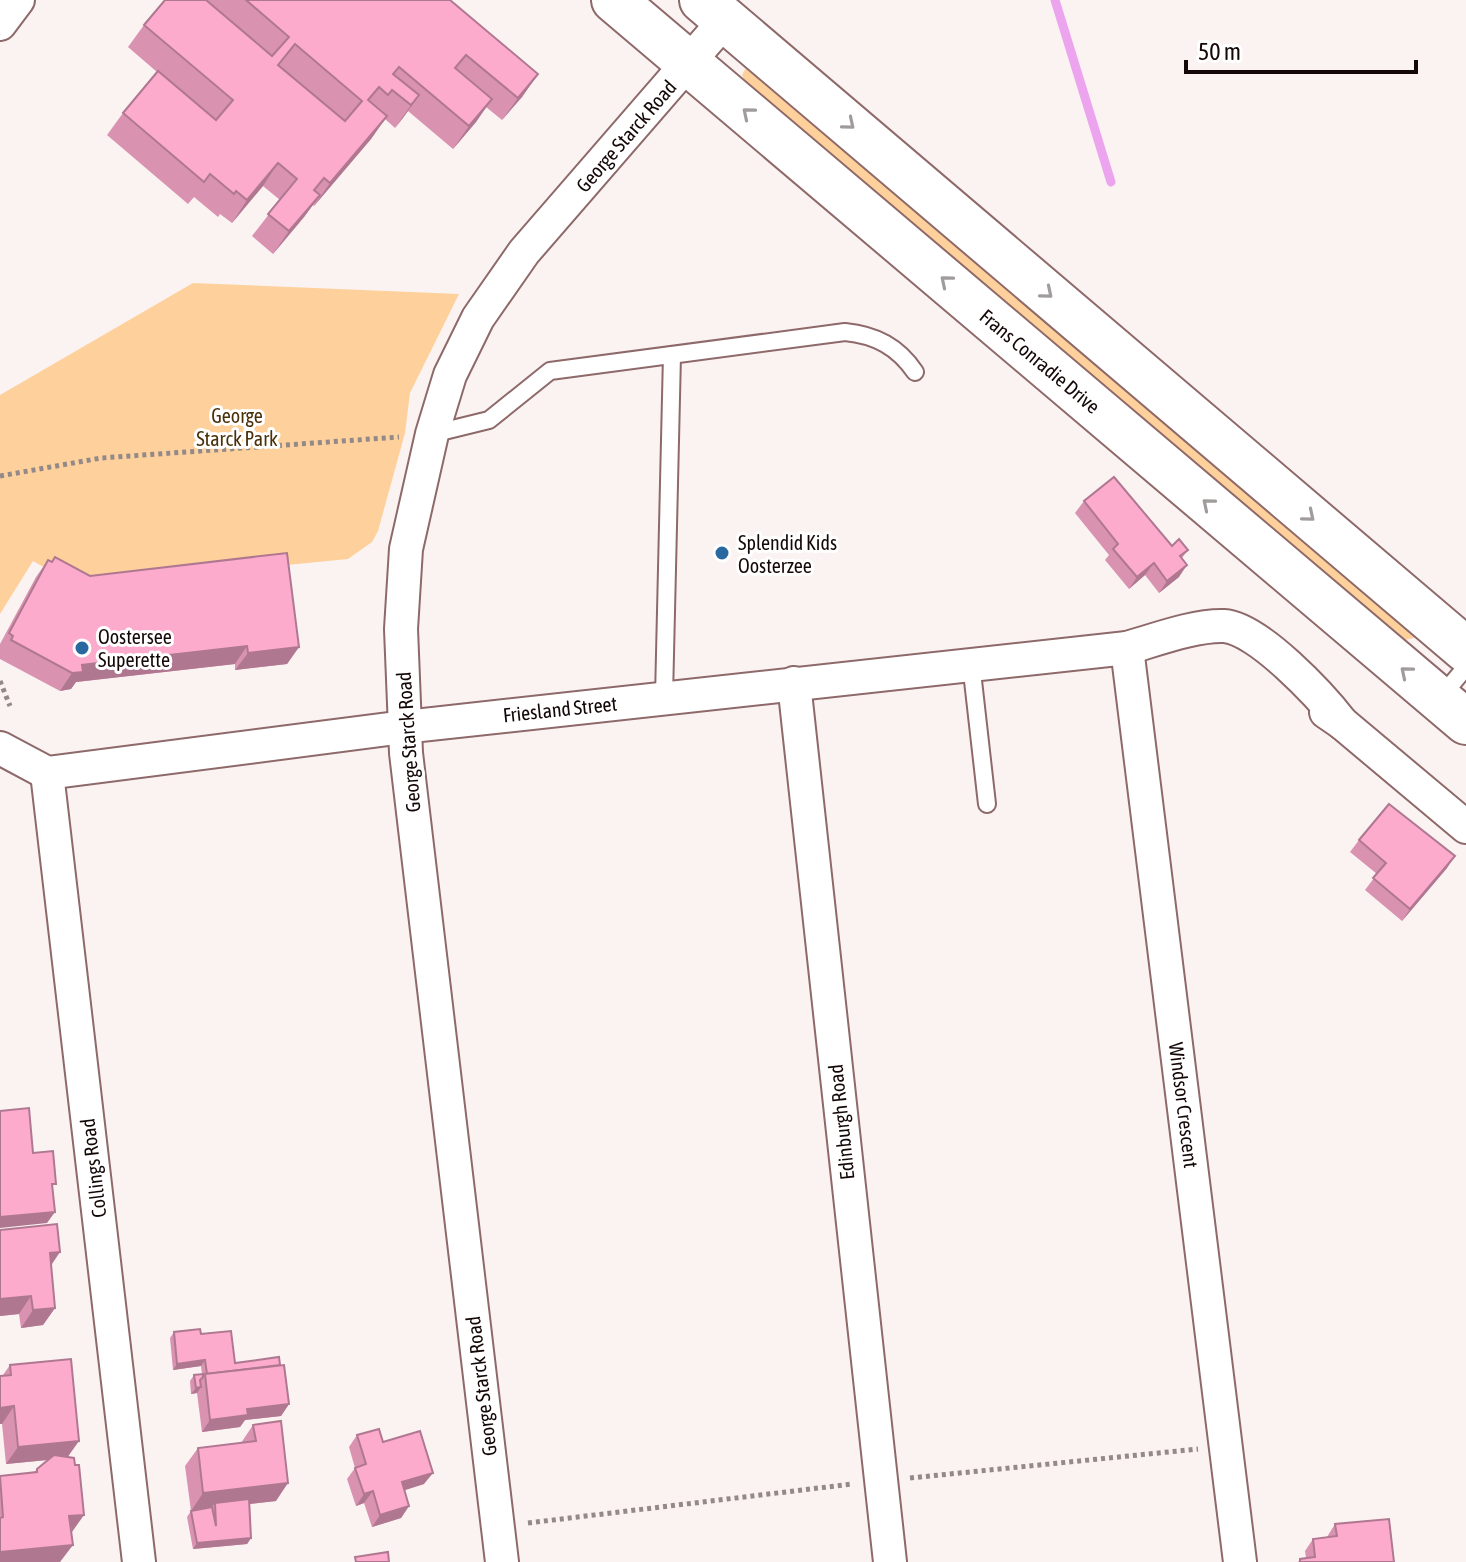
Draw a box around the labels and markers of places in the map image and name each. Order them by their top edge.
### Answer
place label: Splendid Kids Oosterzee [738,531,837,577]
marker: Splendid Kids Oosterzee [713,544,731,562]
place label: Oostersee Superette [98,625,172,671]
marker: Oostersee Superette [73,639,91,657]

